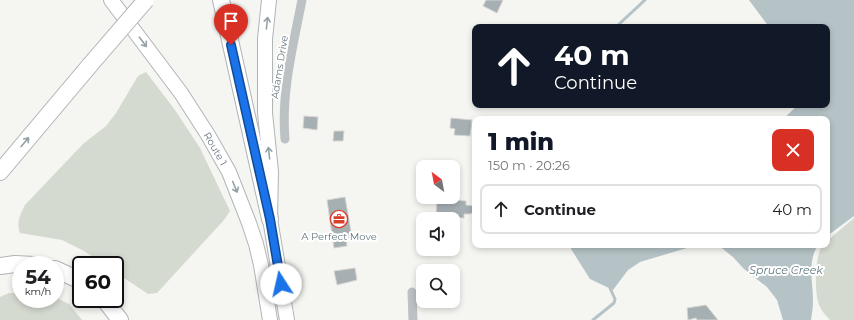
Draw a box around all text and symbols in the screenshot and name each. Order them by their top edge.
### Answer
pin [214,4,248,45]
icon: arrive [220,10,242,32]
one-way arrow [263,17,270,30]
street label: Adams Drive [268,34,291,100]
one-way arrow [139,37,147,48]
text: 40 m [554,38,630,72]
icon: ahead [488,40,540,92]
text: Continue [554,72,637,94]
text: 1 min [488,127,554,156]
button: close [772,129,814,171]
street label: Route 1 [201,130,230,168]
one-way arrow [21,137,30,147]
one-way arrow [265,146,273,159]
text: 150 m · 20:26 [488,157,570,173]
north arrow [416,160,460,204]
map controls [416,160,460,308]
one-way arrow [232,181,240,193]
icon: ahead [490,198,512,220]
text: Continue [524,200,596,219]
text: 40 m [772,200,812,219]
office icon: A Perfect Move [329,209,349,229]
button: sound [416,212,460,256]
place label: A Perfect Move [301,230,377,243]
speed limit sign: 60 [72,256,124,308]
position arrow [260,263,302,305]
water label: Spruce Creek [749,263,823,277]
button: search [416,264,460,308]
text: 54 [25,265,51,289]
text: km/h [25,285,51,298]

